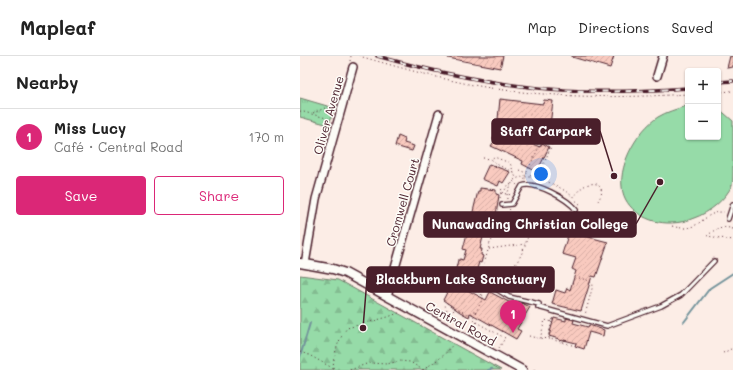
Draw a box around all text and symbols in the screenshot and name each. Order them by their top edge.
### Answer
text: Mapleaf [20,15,95,40]
text: Map [528,18,556,37]
text: Directions [578,18,649,37]
text: Saved [671,18,713,37]
map controls [685,68,721,140]
button: + [685,68,721,104]
text: Nearby [16,71,78,93]
street label: Oliver Avenue [309,74,347,156]
button: − [685,104,721,140]
text: Miss Lucy [54,118,126,138]
callout: Staff Carpark [492,119,600,144]
text: Staff Carpark [500,122,592,139]
text: 1 [26,128,32,145]
text: 170 m [248,128,284,145]
text: Café · Central Road [54,138,183,155]
street label: Cromwell Court [382,156,422,248]
your location [531,164,551,184]
button: Save [16,176,146,215]
button: Share [154,176,284,215]
callout: Nunawading Christian College [424,212,636,237]
text: Nunawading Christian College [432,215,628,232]
callout: Blackburn Lake Sanctuary [367,267,554,292]
text: Blackburn Lake Sanctuary [375,270,547,288]
street label: Central Road [423,297,499,349]
pin: 1 [500,300,526,333]

